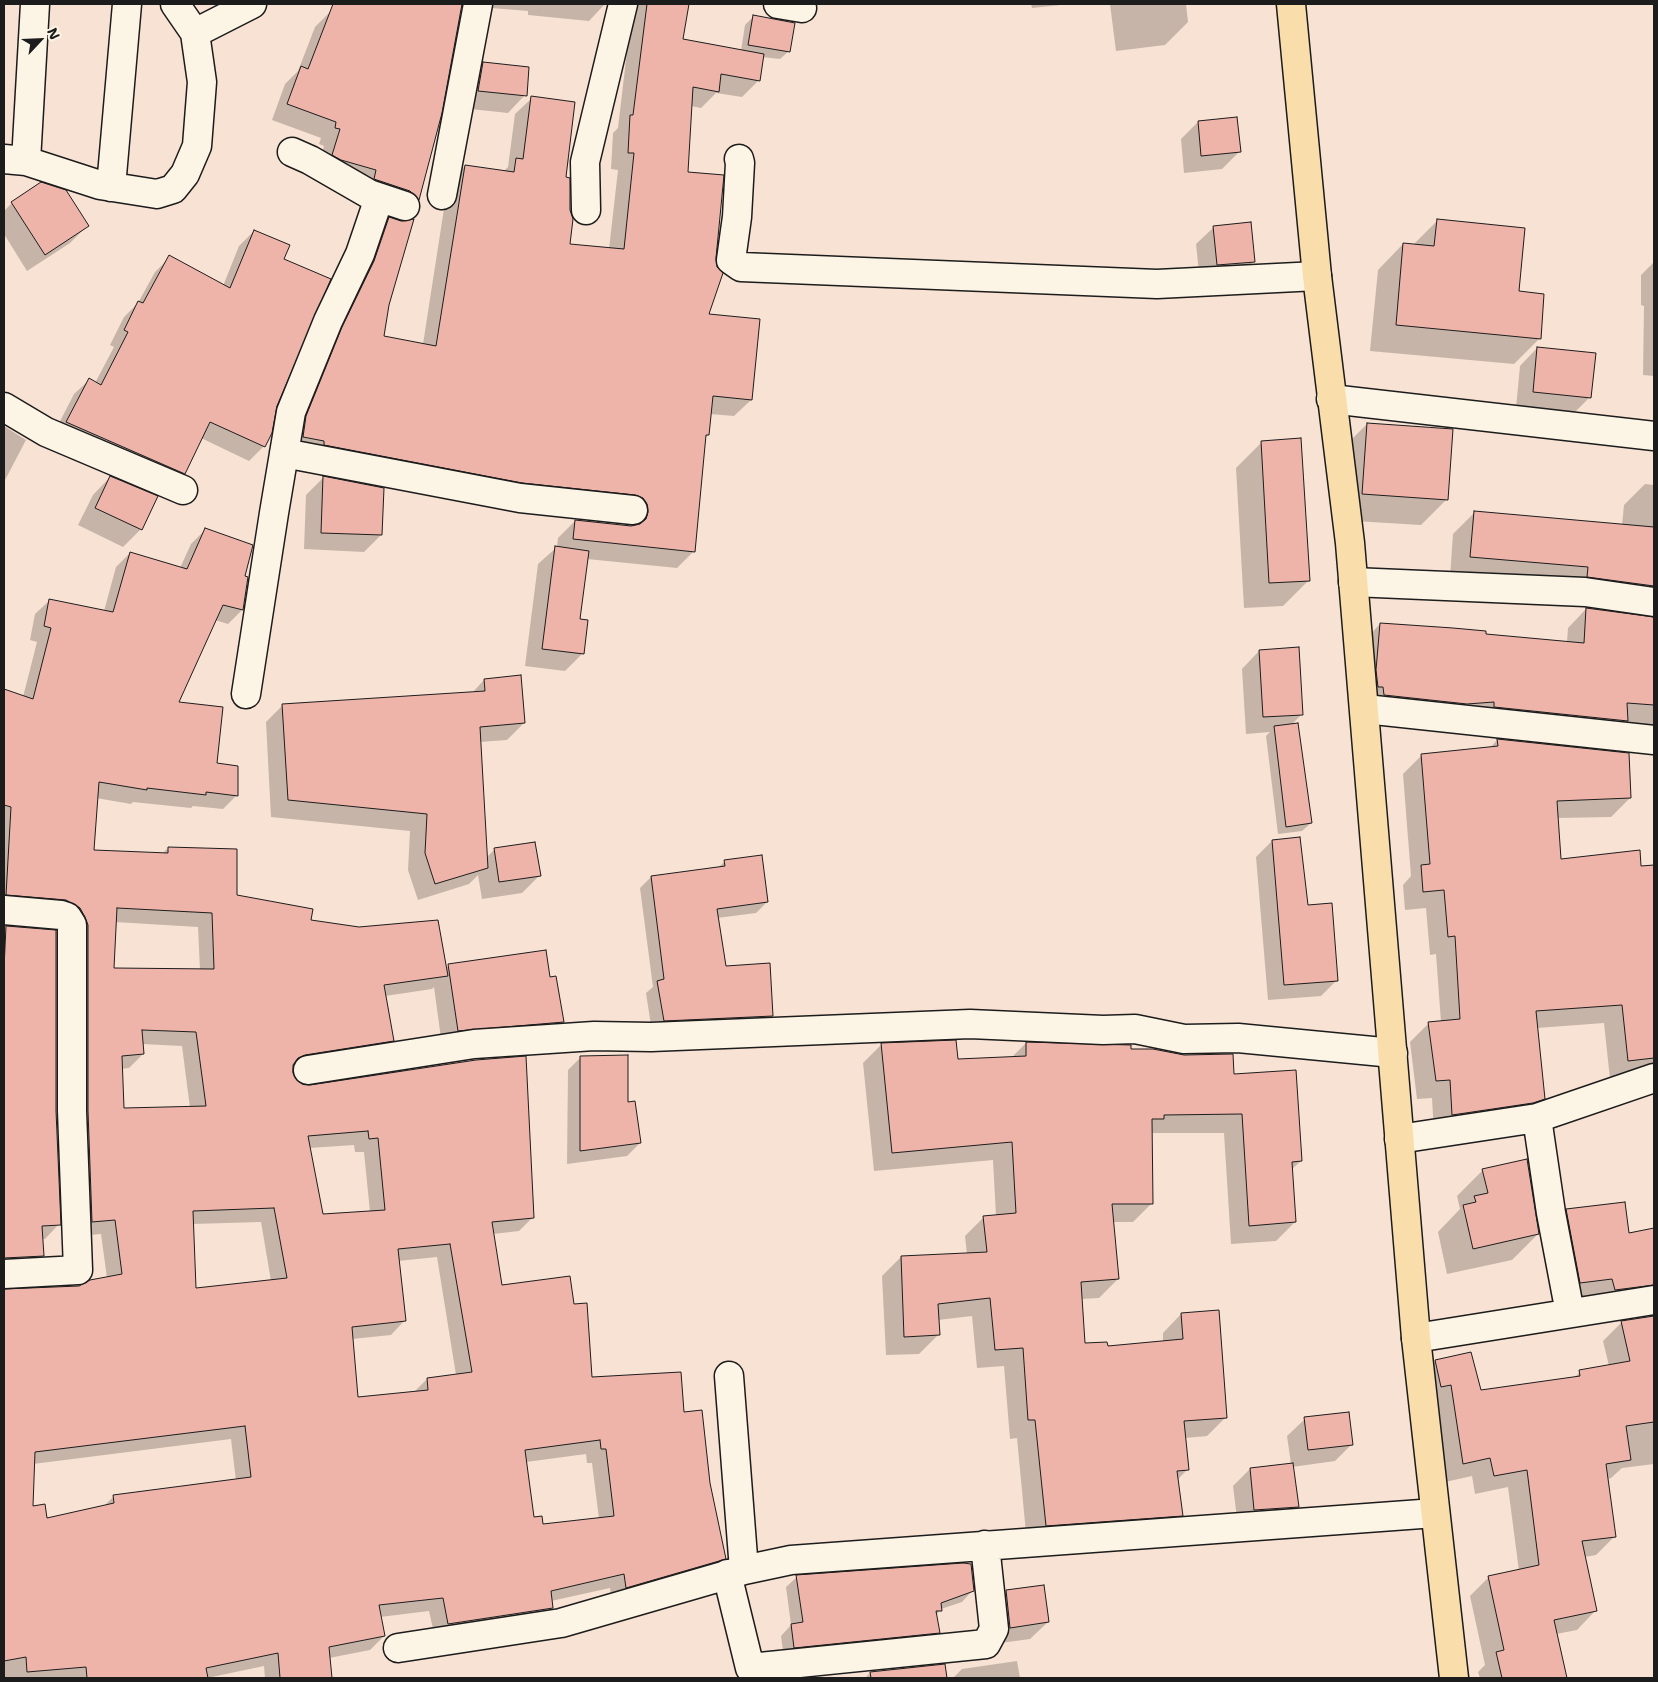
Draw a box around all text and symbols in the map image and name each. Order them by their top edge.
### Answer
north arrow [15,15,65,65]
text: N [43,25,64,42]

